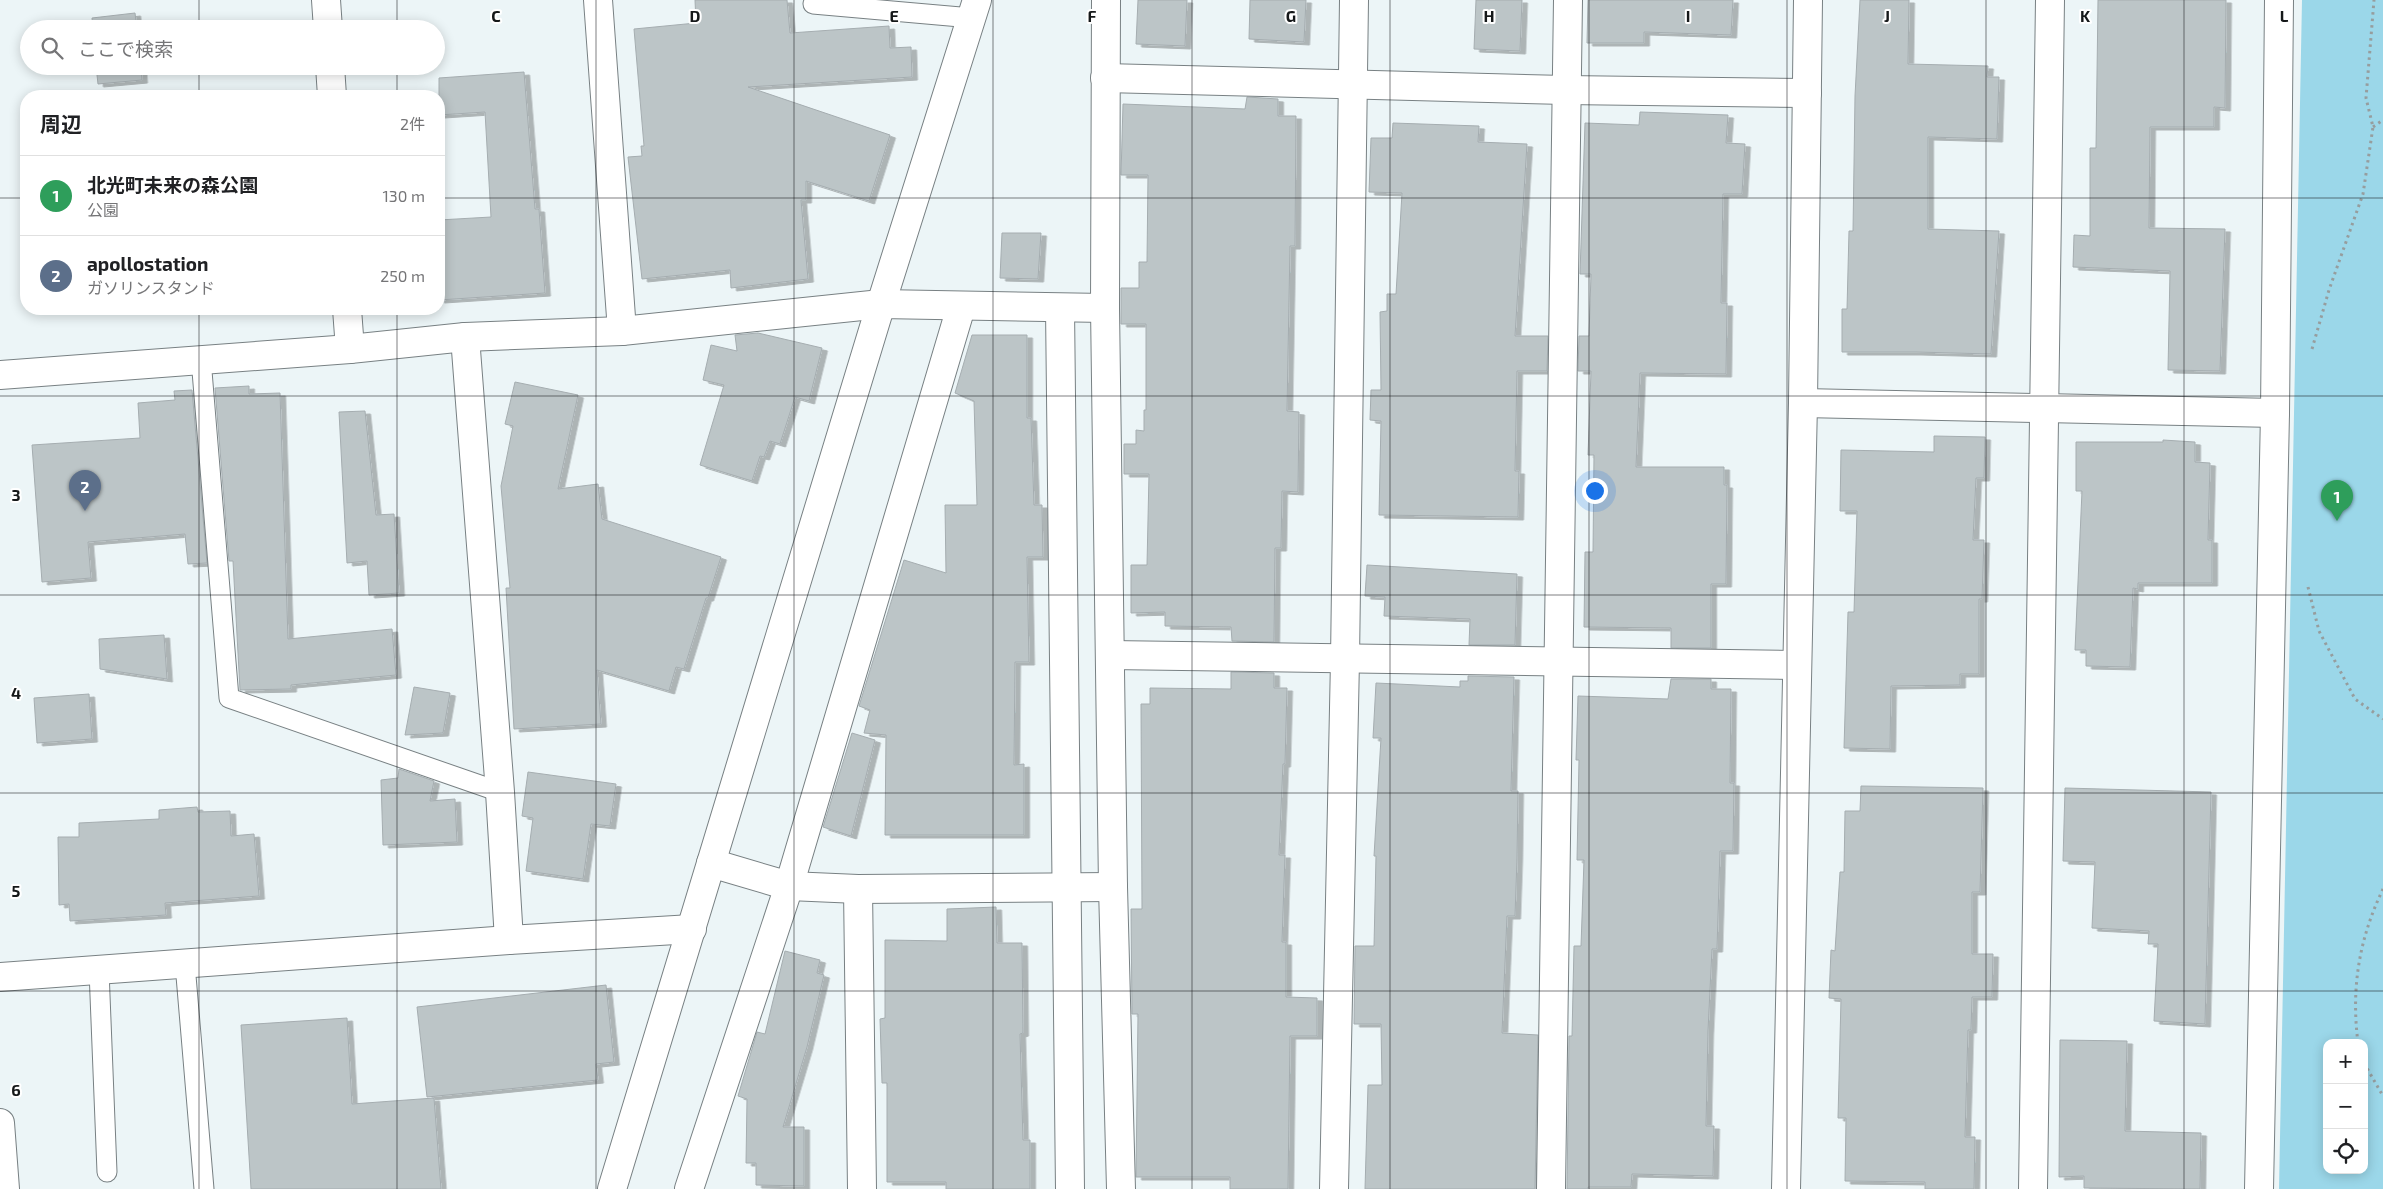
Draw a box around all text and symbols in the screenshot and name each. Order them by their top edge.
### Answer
text: C [491,6,501,25]
text: D [690,6,701,25]
text: E [889,6,899,25]
text: F [1088,6,1097,25]
text: G [1286,6,1296,25]
text: H [1483,6,1495,25]
text: I [1686,6,1690,25]
text: J [1884,6,1890,25]
text: K [2080,6,2091,25]
text: L [2280,6,2289,25]
search box [20,20,445,75]
icon: search [38,34,66,62]
text: ここで検索 [78,37,173,60]
text: 周辺 [40,111,82,136]
text: 2件 [400,114,425,133]
text: 北光町未来の森公園 [87,173,258,196]
text: 1 [53,186,59,205]
text: 130 m [383,186,425,205]
text: 公園 [87,200,119,219]
text: apollostation [87,252,209,275]
text: 2 [51,266,61,285]
text: 250 m [380,266,425,285]
text: ガソリンスタンド [87,278,215,297]
pin: 2 [69,470,101,511]
your location [1582,478,1608,504]
pin: 1 [2321,480,2353,521]
text: 3 [11,485,21,504]
text: 4 [11,683,21,702]
text: 5 [12,881,21,900]
map controls [2323,1039,2368,1174]
button: + [2323,1039,2368,1084]
text: 6 [11,1080,21,1099]
button: − [2323,1084,2368,1129]
button: locate [2323,1129,2368,1174]

